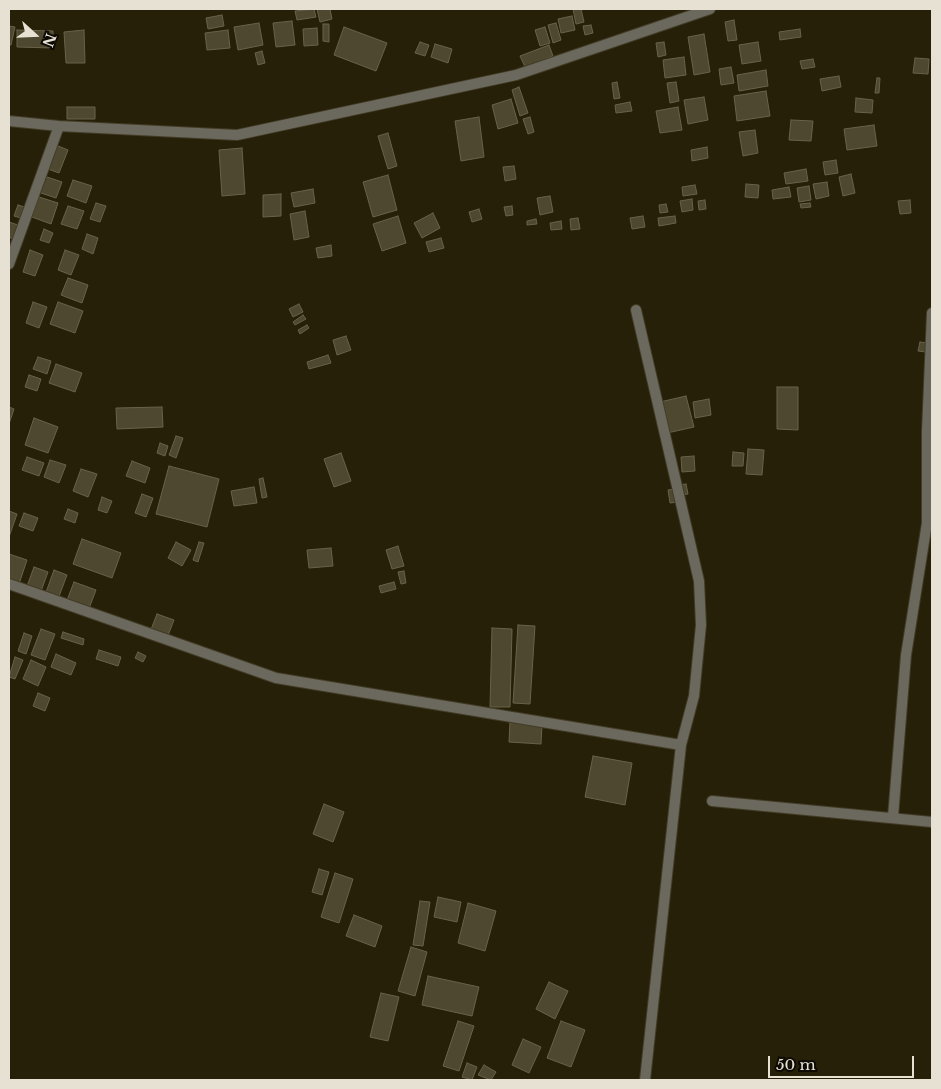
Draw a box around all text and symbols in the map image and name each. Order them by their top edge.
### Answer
north arrow [10,10,60,60]
text: N [38,31,60,49]
scale bar [771,1046,917,1078]
text: 50 m [776,1055,816,1074]

